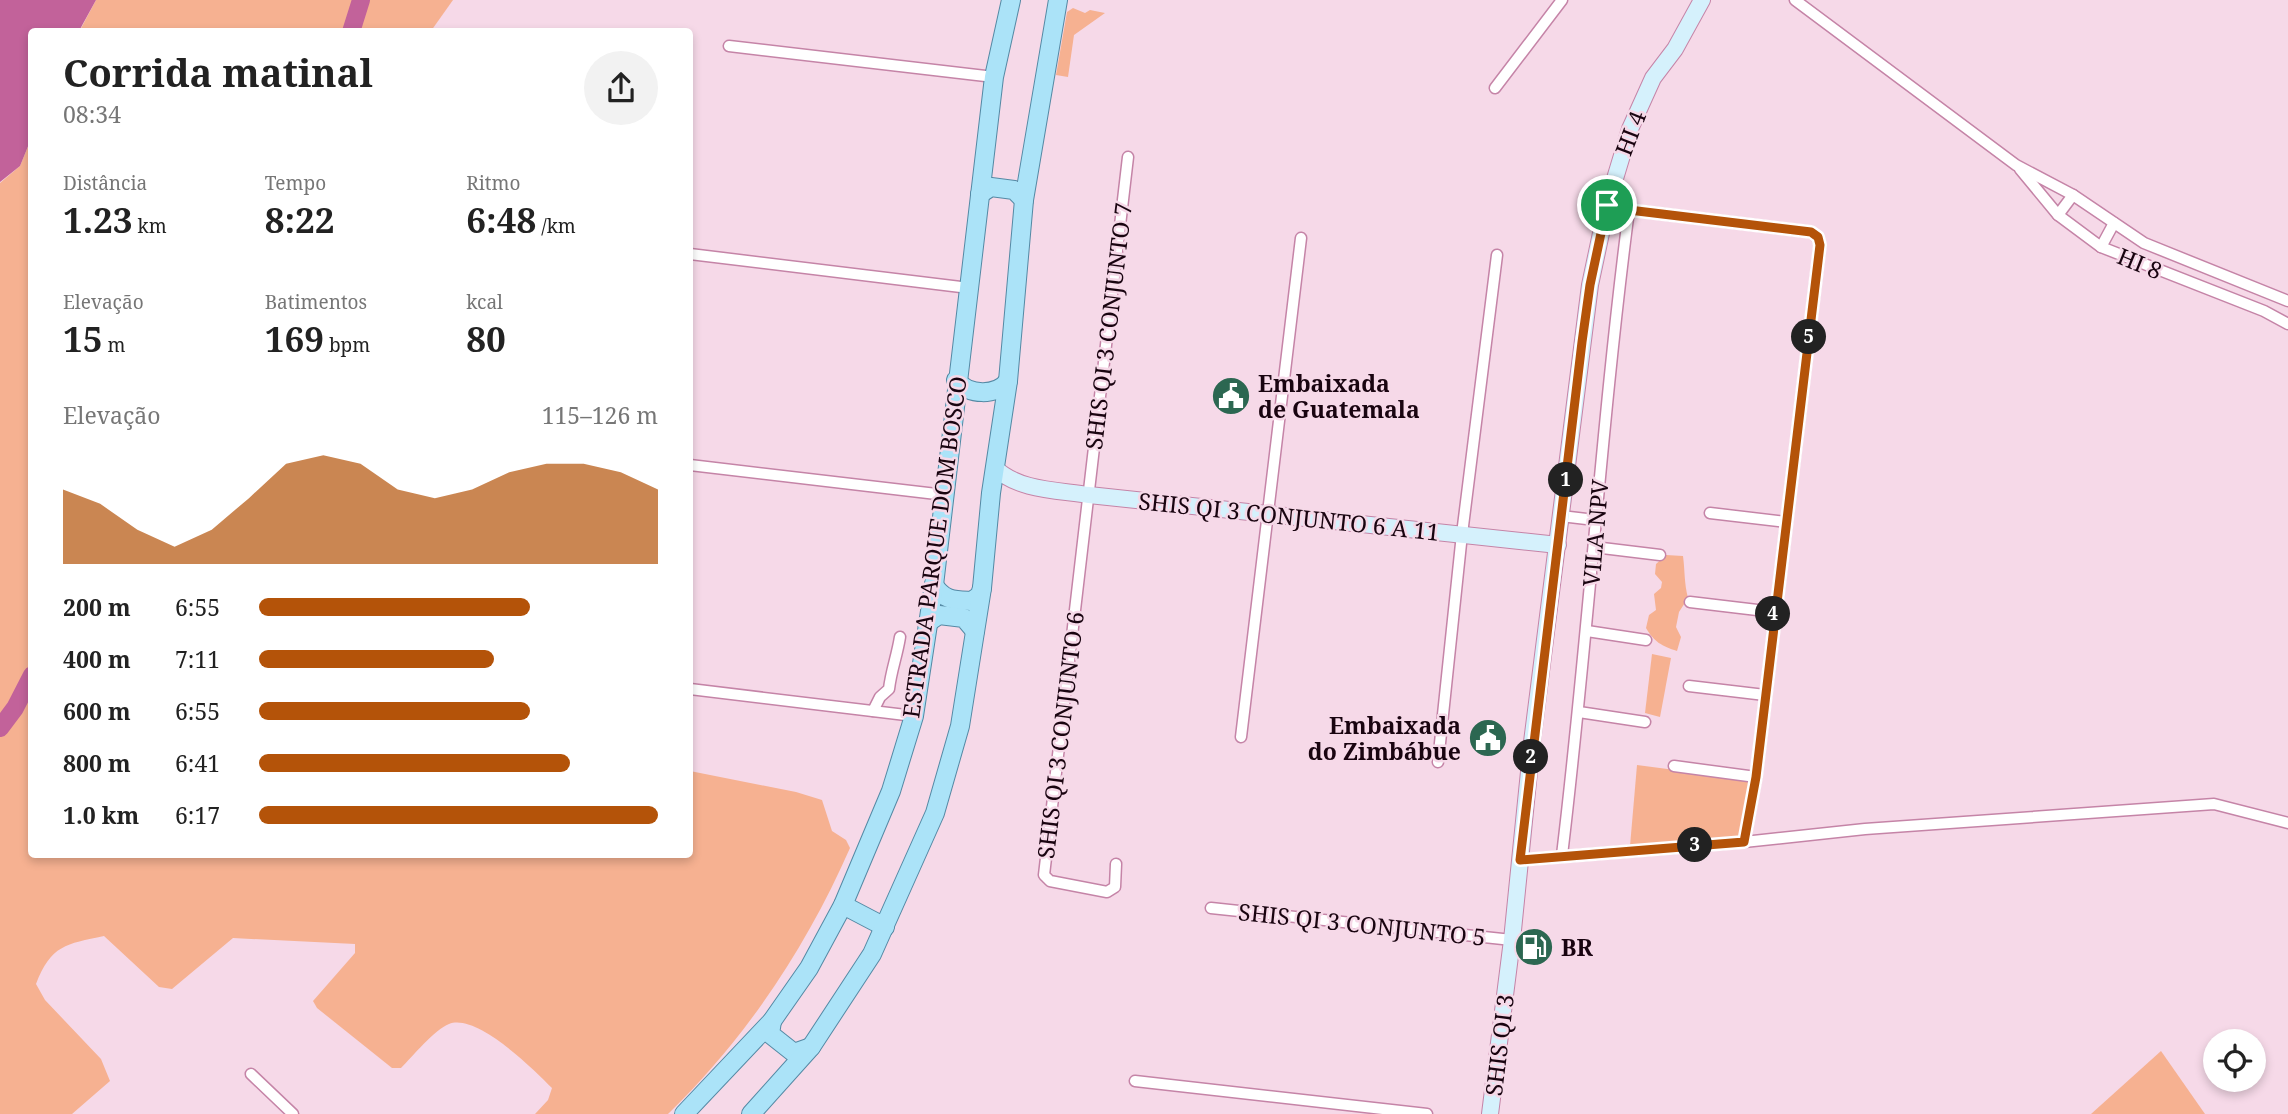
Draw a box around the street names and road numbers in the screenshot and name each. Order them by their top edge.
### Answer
street label: HI 4 [1607,106,1653,160]
street label: SHIS QI 3 CONJUNTO 7 [1077,201,1139,451]
street label: HI 8 [2113,240,2167,286]
street label: ESTRADA PARQUE DOM BOSCO [894,374,974,720]
street label: VILA NPV [1574,478,1616,588]
street label: SHIS QI 3 CONJUNTO 6 A 11 [1137,484,1441,548]
street label: SHIS QI 3 CONJUNTO 6 [1029,610,1091,860]
street label: SHIS QI 3 CONJUNTO 5 [1237,895,1487,953]
street label: SHIS QI 3 [1477,992,1521,1098]

